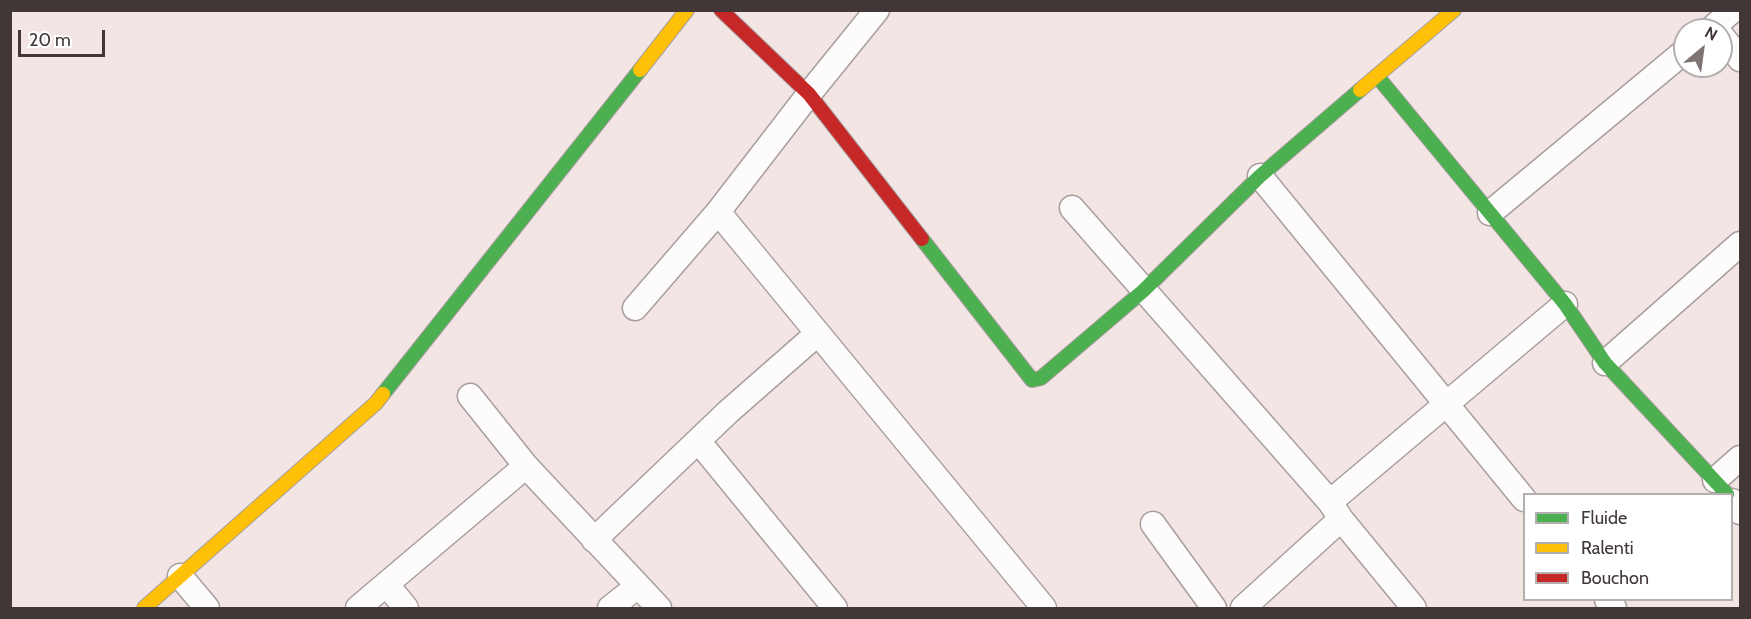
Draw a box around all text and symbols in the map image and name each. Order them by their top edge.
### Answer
scale bar [21,18,108,56]
north arrow [1673,18,1733,78]
text: N [1701,23,1721,45]
text: 20 m [29,29,71,51]
legend [1523,493,1733,601]
text: Fluide [1581,507,1627,529]
text: Ralenti [1581,537,1634,559]
text: Bouchon [1581,567,1649,589]

